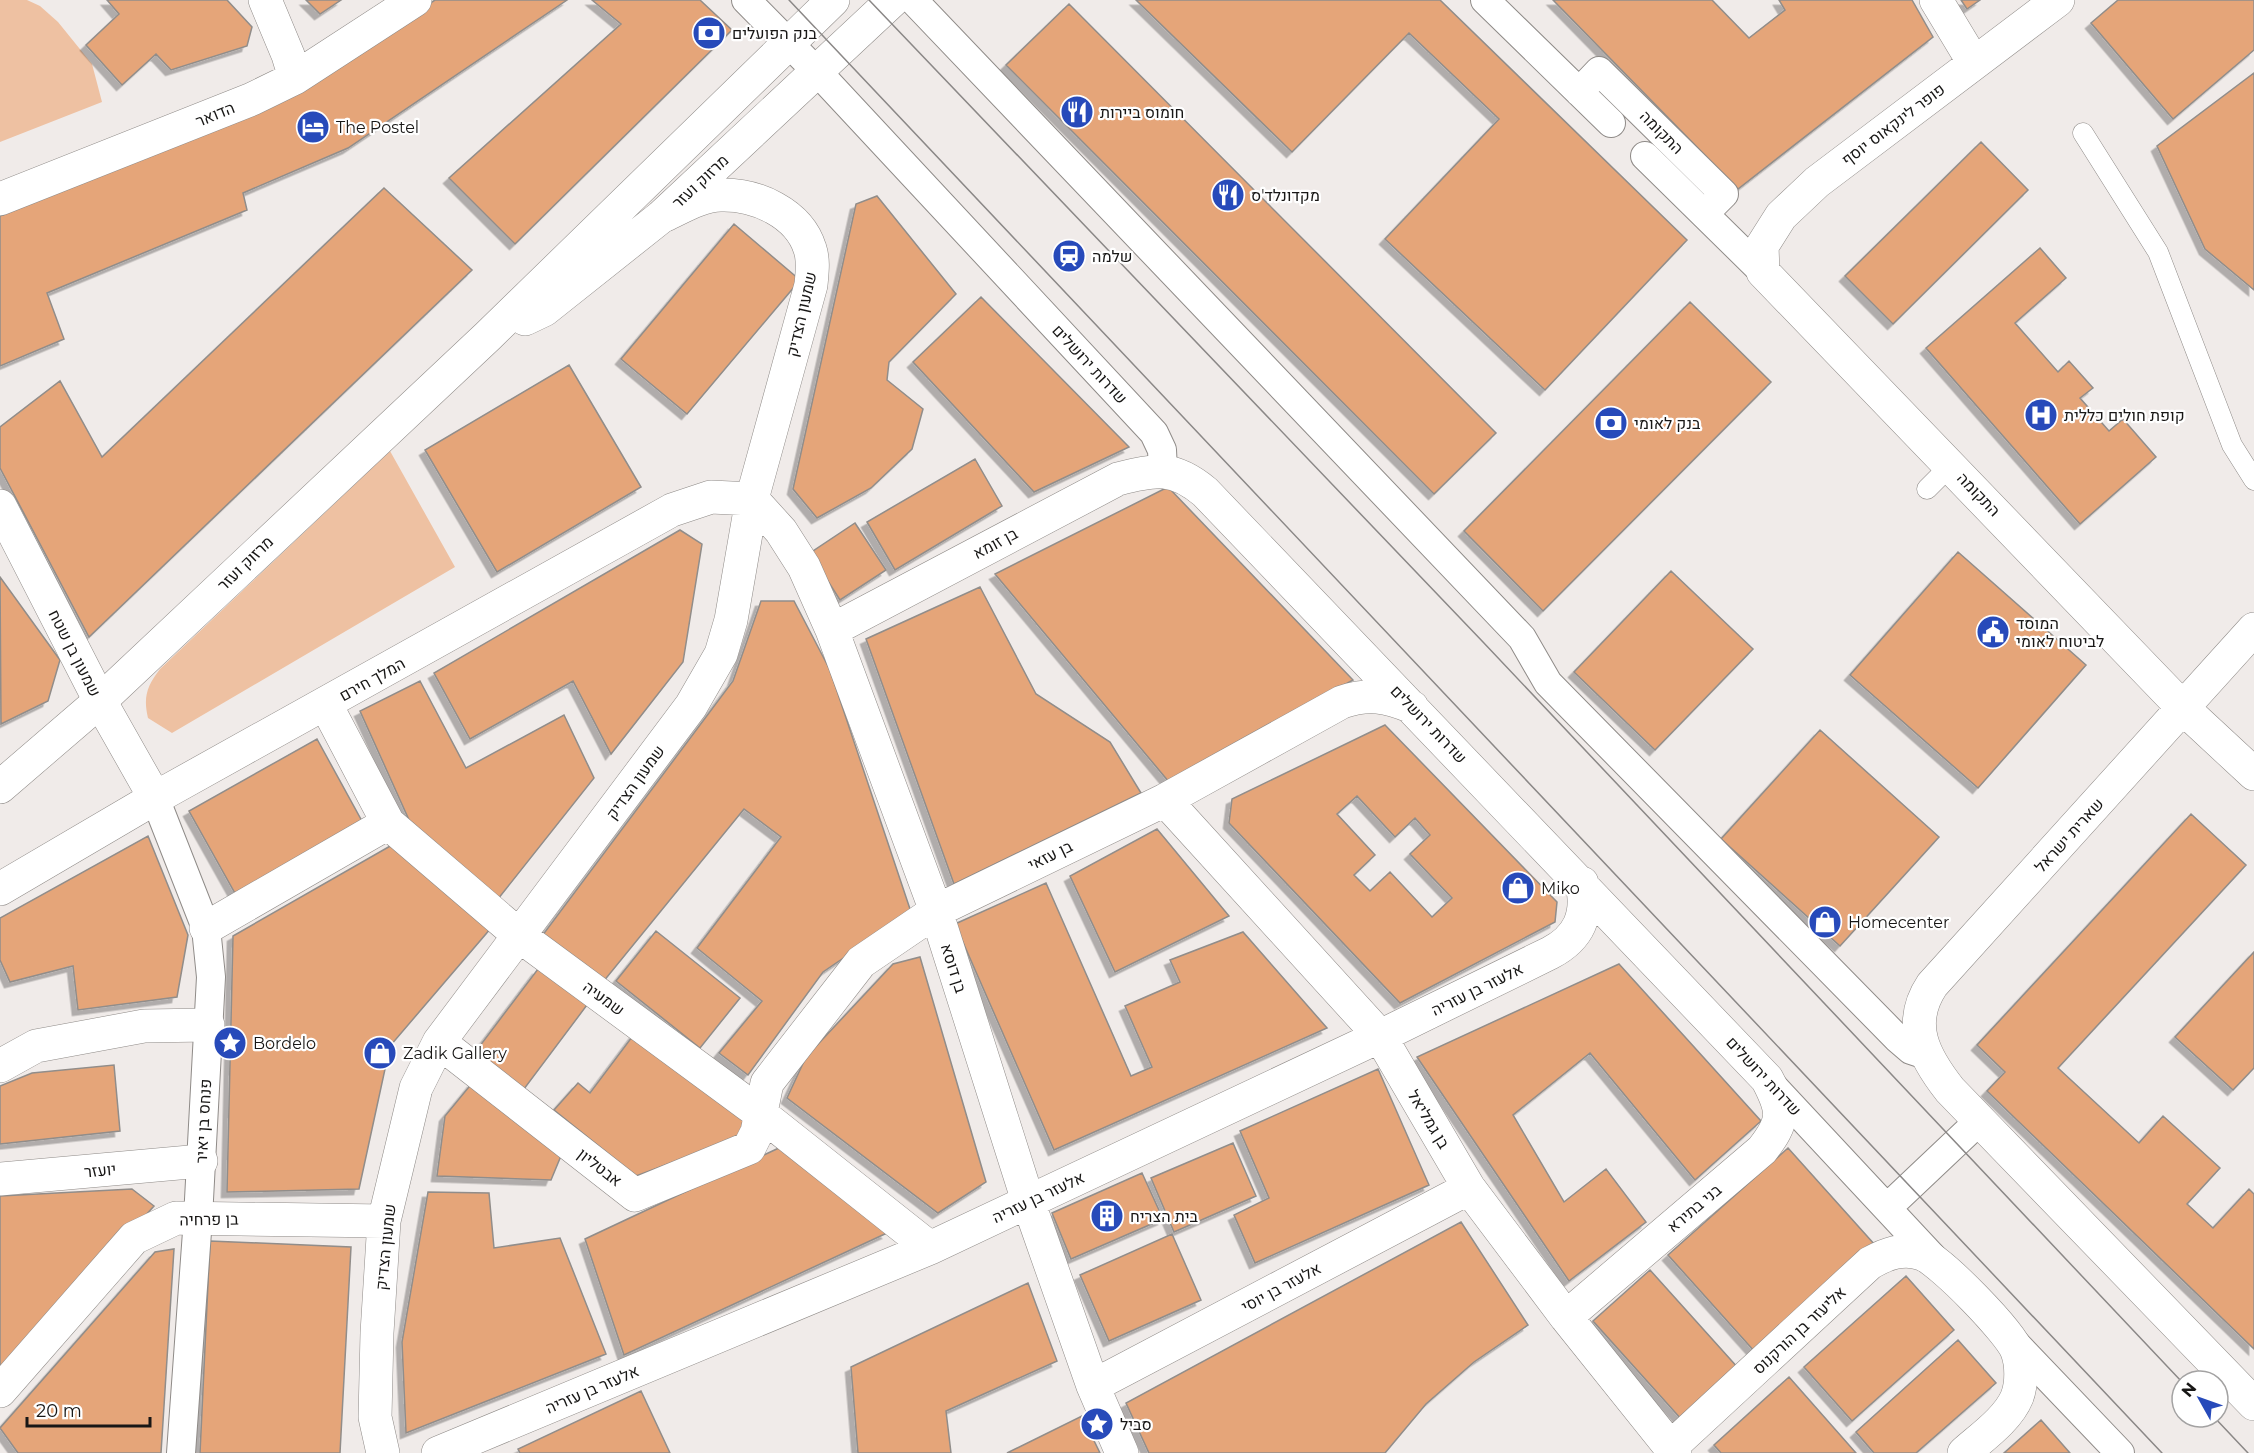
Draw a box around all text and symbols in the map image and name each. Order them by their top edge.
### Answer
bank icon: בנק הפועלים [691,15,727,51]
place label: בנק הפועלים [732,24,818,43]
street label: פופר לינקאוס יוסף [1838,79,1949,169]
restaurant icon: חומוס ביירות [1059,94,1095,130]
street label: הדואר [193,98,238,131]
place label: חומוס ביירות [1100,103,1184,122]
street label: התקומה [1636,107,1687,158]
hotel icon: The Postel [295,109,331,145]
place label: The Postel [336,118,419,137]
street label: מרזוק ועזר [668,151,732,212]
restaurant icon: מקדונלד'ס [1210,177,1246,213]
place label: מקדונלד'ס [1251,186,1320,205]
station icon: שלמה [1051,238,1087,274]
place label: שלמה [1092,247,1132,266]
street label: שמעון הצדיק [782,270,821,359]
street label: שדרות ירושלים [1048,321,1131,408]
hospital icon: קופת חולים כללית [2023,397,2059,433]
bank icon: בנק לאומי [1593,405,1629,441]
place label: קופת חולים כללית [2064,406,2185,425]
place label: בנק לאומי [1634,414,1701,433]
street label: התקומה [1953,468,2004,520]
street label: בן זומא [970,524,1021,563]
street label: מרזוק ועזר [214,532,277,595]
street label: שמעון בן שטח [44,607,105,700]
public building icon: המוסד לביטוח לאומי [1975,614,2011,650]
place label: המוסד לביטוח לאומי [2016,614,2104,651]
street label: המלך חירם [336,654,409,705]
street label: שדרות ירושלים [1387,681,1471,767]
street label: שמעון הצדיק [602,742,669,823]
street label: שארית ישראל [2031,794,2108,877]
street label: בן עזאי [1025,836,1076,874]
shop icon: Miko [1500,870,1536,906]
place label: Miko [1541,879,1580,898]
shop icon: Homecenter [1807,904,1843,940]
place label: Homecenter [1848,913,1949,932]
street label: בן דוסא [937,941,971,996]
street label: אלעזר בן עזריה [1428,959,1526,1020]
street label: שמעיה [579,977,628,1020]
place icon: Bordelo [212,1025,248,1061]
street label: שדרות ירושלים [1722,1033,1805,1120]
place label: Bordelo [253,1034,316,1053]
shop icon: Zadik Gallery [362,1035,398,1071]
place label: Zadik Gallery [403,1044,507,1063]
street label: פנחס בן יאיר [192,1078,215,1164]
street label: בן גמליאל [1404,1086,1454,1153]
street label: אבטליון [574,1144,626,1191]
street label: יועזר [83,1160,117,1181]
street label: אלעזר בן עזריה [989,1168,1087,1227]
street label: בני בתירא [1663,1180,1726,1236]
building icon: בית הצריח [1089,1198,1125,1234]
street label: שמעון הצדיק [372,1203,399,1291]
place label: בית הצריח [1130,1207,1199,1226]
street label: בן פרחיה [179,1209,239,1230]
street label: אלעזר בן יוסי [1238,1259,1324,1316]
street label: אליעזר בן הורקנוס [1749,1282,1850,1378]
street label: אלעזר בן עזריה [543,1361,642,1418]
north arrow [2170,1369,2230,1429]
text: N [2177,1379,2200,1401]
scale bar [27,1390,150,1428]
text: 20 m [36,1400,82,1422]
place icon: סביל [1079,1406,1115,1442]
place label: סביל [1120,1415,1152,1434]

